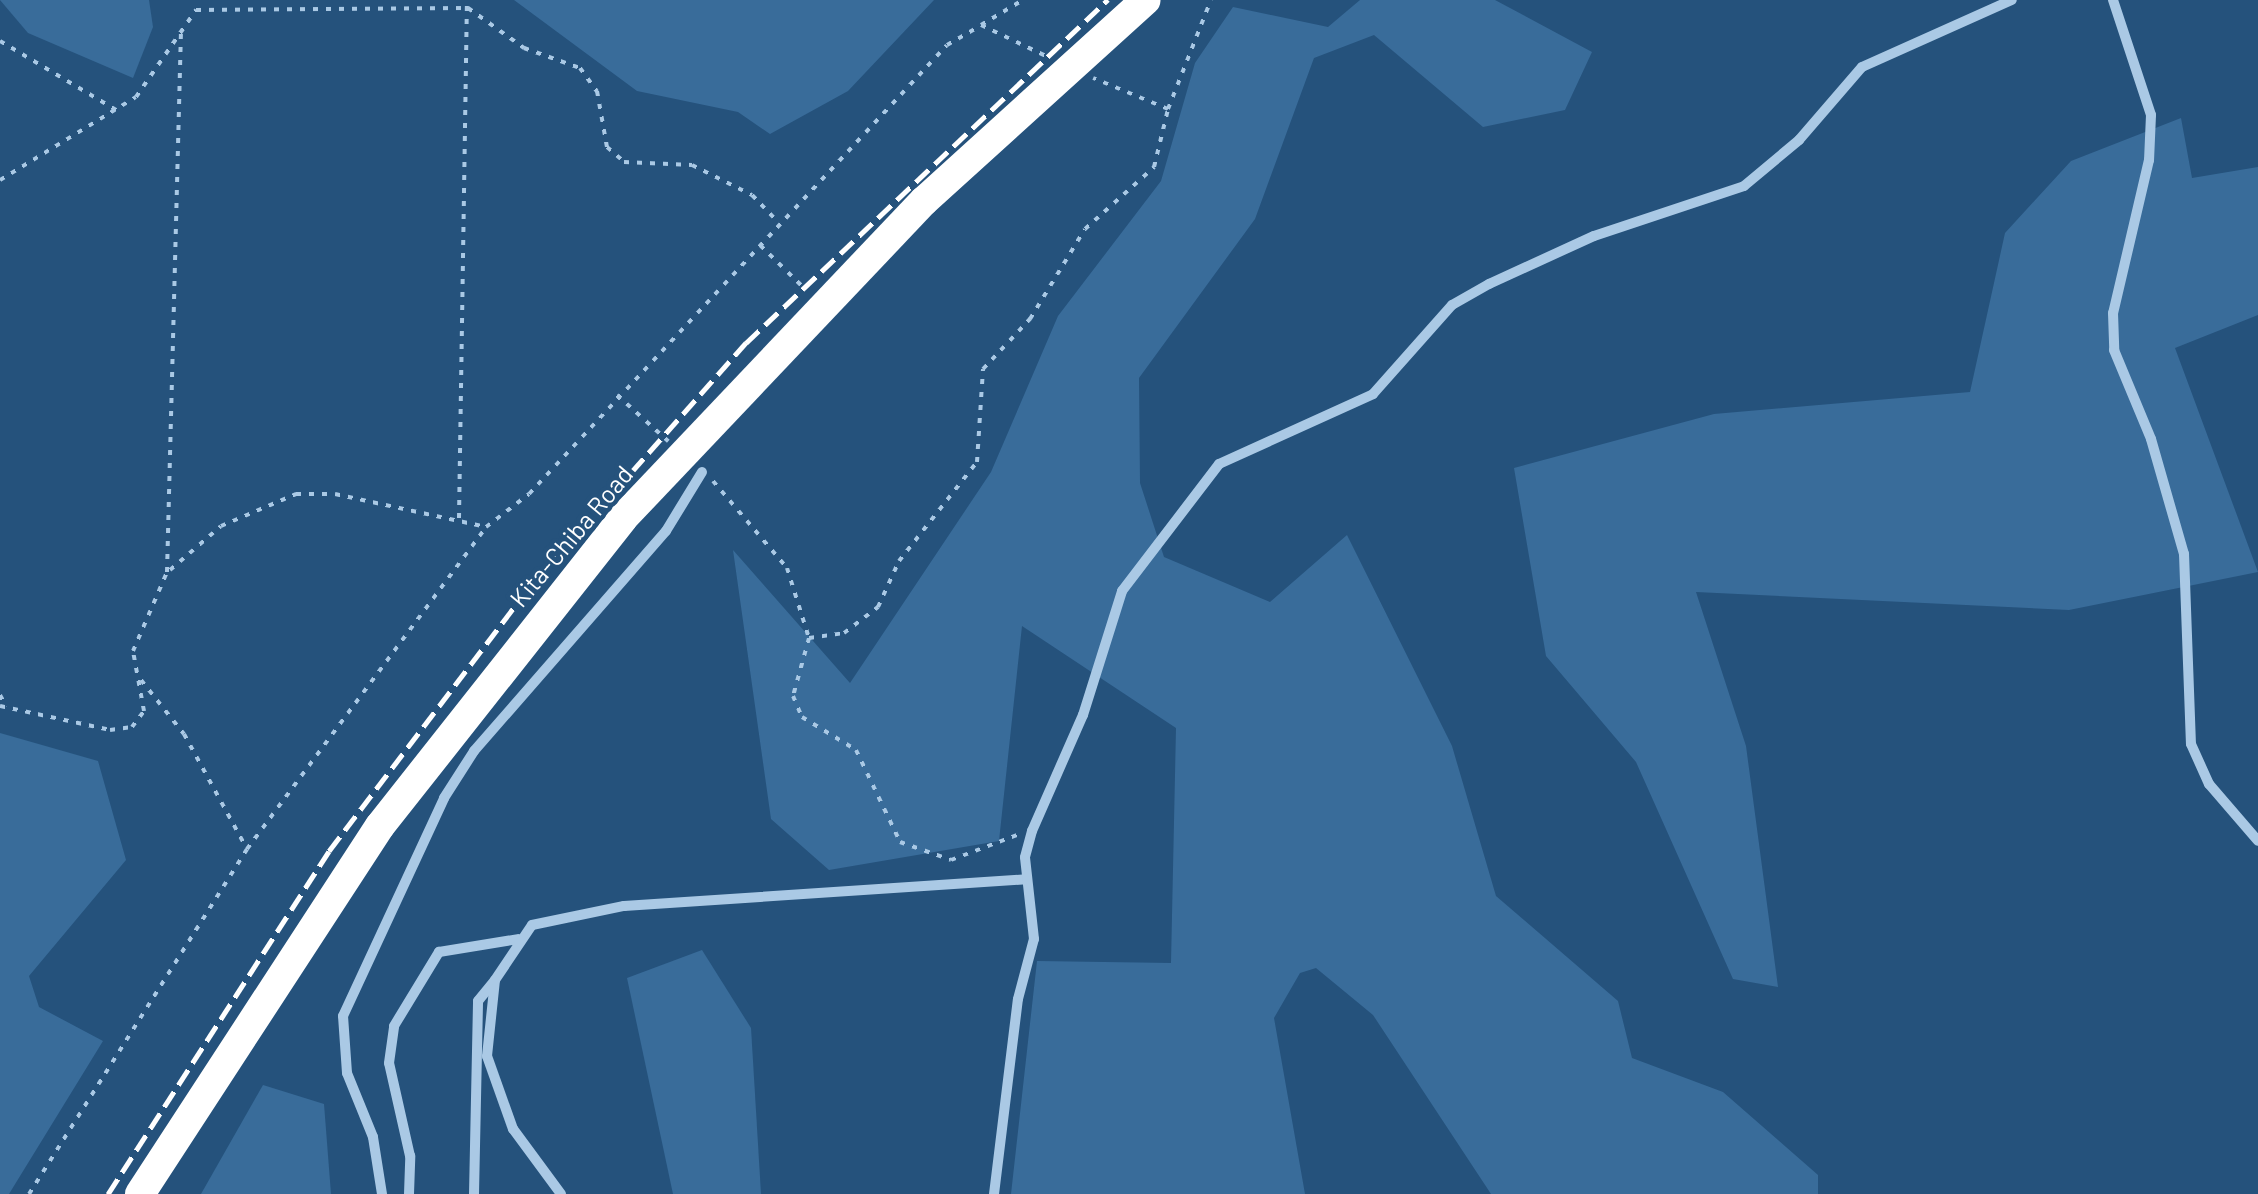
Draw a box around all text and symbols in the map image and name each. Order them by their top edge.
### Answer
street label: Kita-Chiba Road [503,459,639,613]

